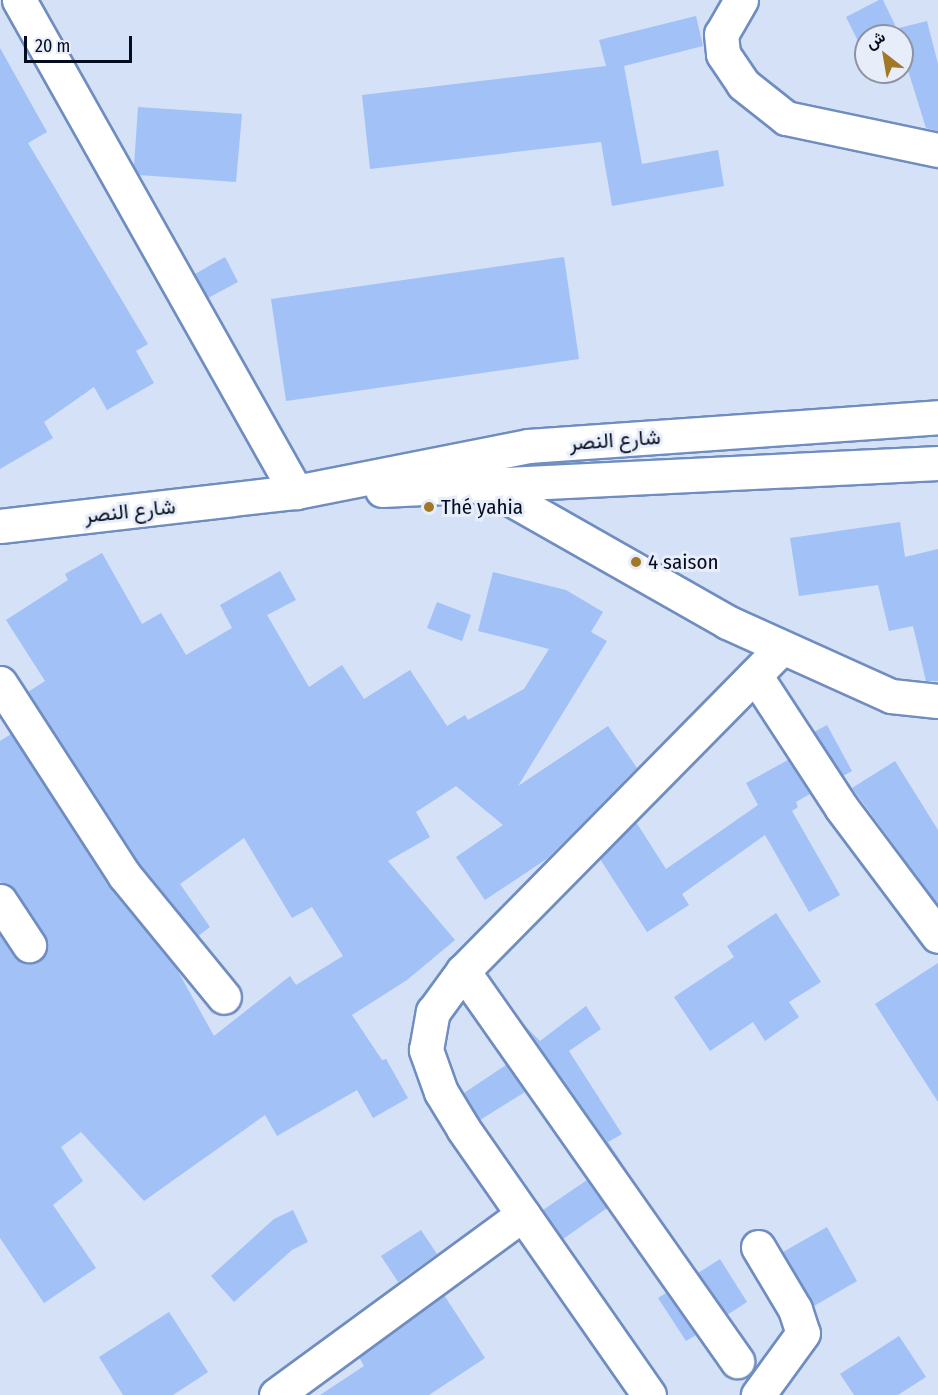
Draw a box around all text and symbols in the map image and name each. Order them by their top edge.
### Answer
scale bar [27,24,135,62]
north arrow [854,24,914,84]
text: ش [862,27,889,53]
text: 20 m [35,35,70,57]
street label: شارع النصر [569,424,661,456]
street label: شارع النصر [83,494,177,528]
place label: Thé yahia [441,494,523,520]
marker: Thé yahia [422,500,436,514]
place label: 4 saison [648,549,719,575]
marker: 4 saison [629,555,643,569]

